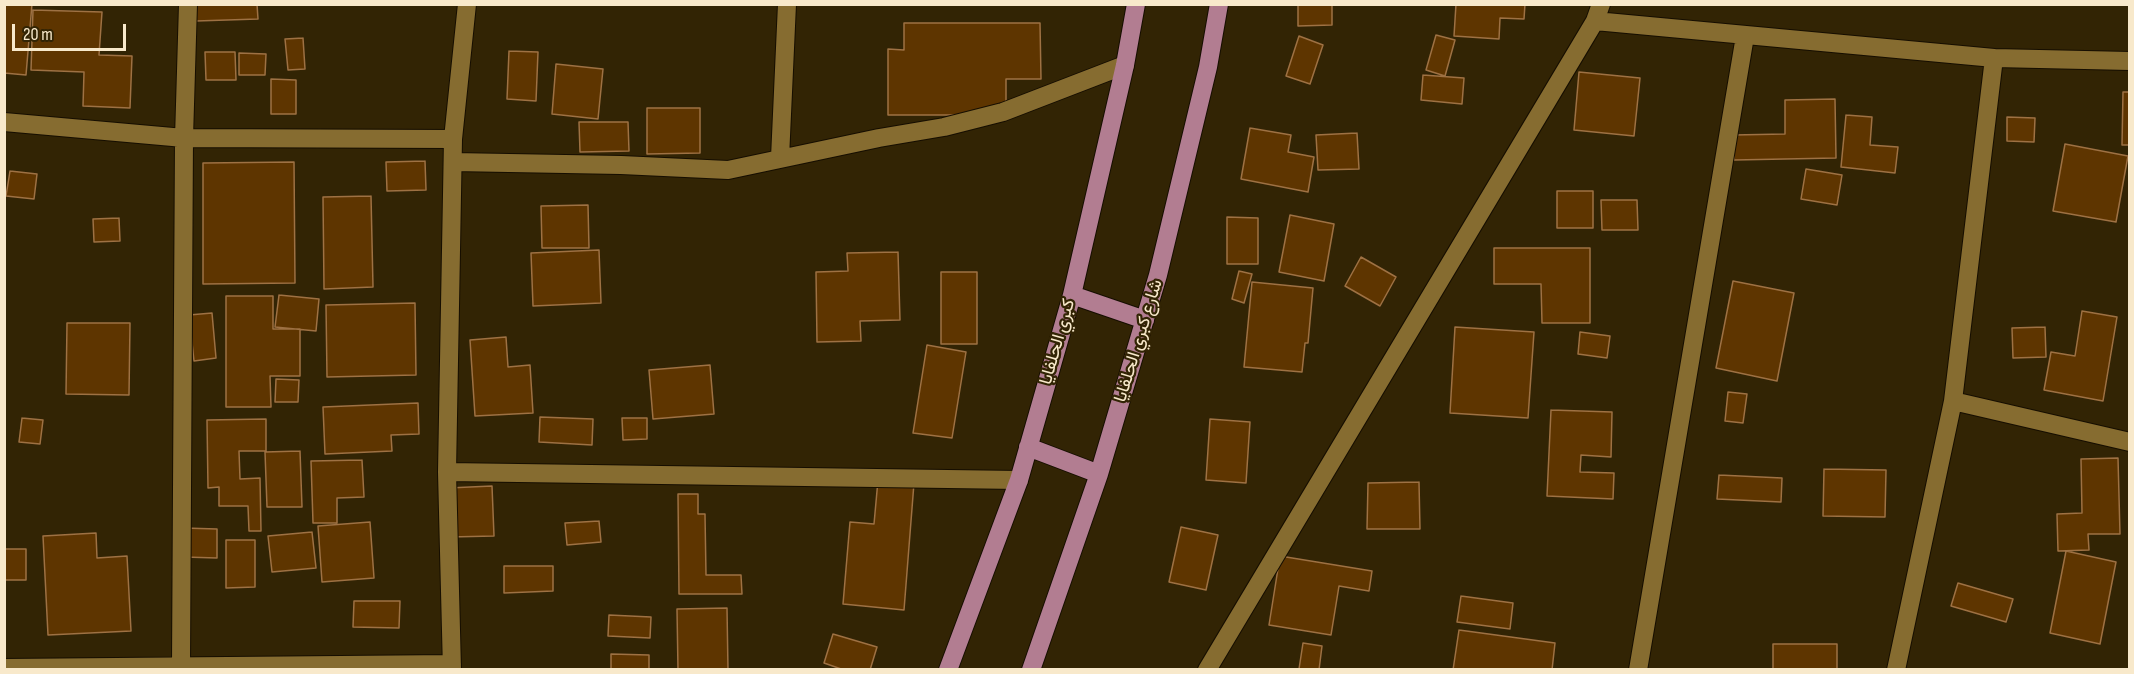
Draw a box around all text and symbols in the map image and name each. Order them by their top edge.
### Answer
scale bar [15,12,129,50]
text: 20 m [23,24,53,45]
street label: شارع كبري الحلفايا [1110,277,1168,405]
street label: كبري الحلفايا [1035,297,1081,387]

